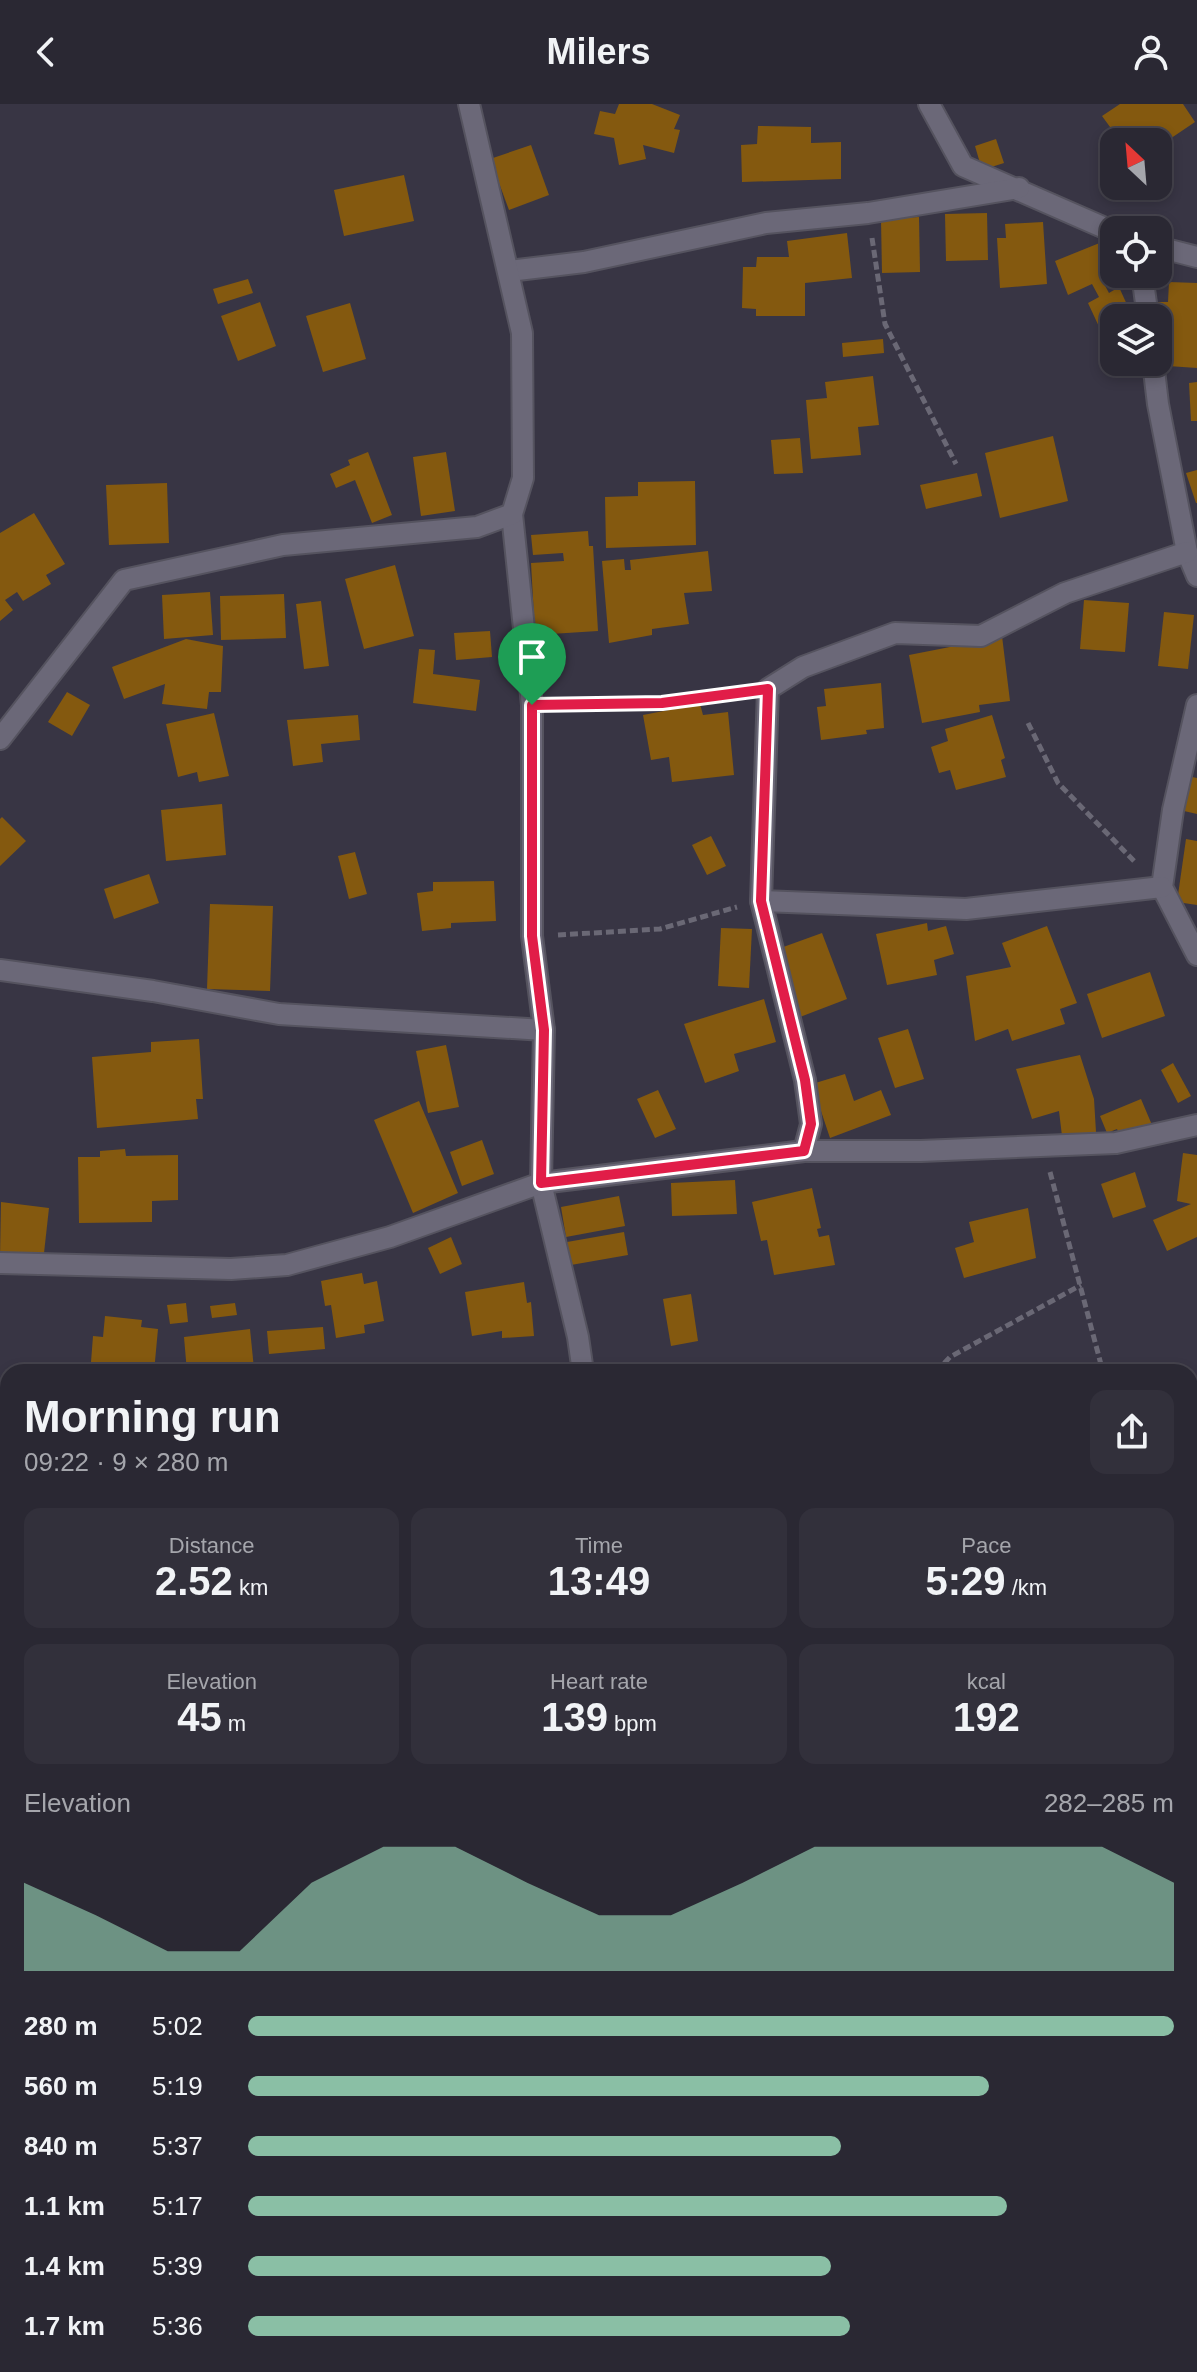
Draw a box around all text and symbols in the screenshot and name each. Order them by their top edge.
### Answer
icon: back [24,30,68,74]
icon: person [1129,30,1173,74]
text: Milers [546,31,651,72]
north arrow [1100,128,1172,200]
map controls [1100,128,1172,376]
button: locate [1100,216,1172,288]
button: layers [1100,304,1172,376]
pin [498,623,566,705]
icon: arrive [510,635,554,679]
button: share [1090,1390,1174,1474]
text: Morning run [24,1392,281,1441]
text: 09:22 · 9 × 280 m [24,1447,229,1477]
text: Distance [169,1533,254,1558]
text: Time [575,1533,623,1558]
text: Pace [961,1533,1011,1558]
text: 2.52 [155,1559,233,1603]
text: 13:49 [548,1559,650,1603]
text: 5:29 [926,1559,1006,1603]
text: km [233,1575,268,1600]
text: /km [1006,1575,1047,1600]
text: Elevation [166,1669,257,1694]
text: Heart rate [550,1669,648,1694]
text: kcal [967,1669,1006,1694]
text: 45 [177,1695,222,1739]
text: 139 [541,1695,608,1739]
text: 192 [953,1695,1020,1739]
text: m [222,1711,246,1736]
text: bpm [608,1711,657,1736]
text: Elevation [24,1788,131,1818]
text: 282–285 m [1044,1788,1174,1818]
text: 280 m [24,2011,98,2041]
text: 5:02 [152,2011,203,2041]
text: 560 m [24,2071,98,2101]
text: 5:19 [152,2071,203,2101]
text: 840 m [24,2131,98,2161]
text: 5:37 [152,2131,203,2161]
text: 1.1 km [24,2191,105,2221]
text: 5:17 [152,2191,203,2221]
text: 1.4 km [24,2251,105,2281]
text: 5:39 [152,2251,203,2281]
text: 1.7 km [24,2311,105,2341]
text: 5:36 [152,2311,203,2341]

